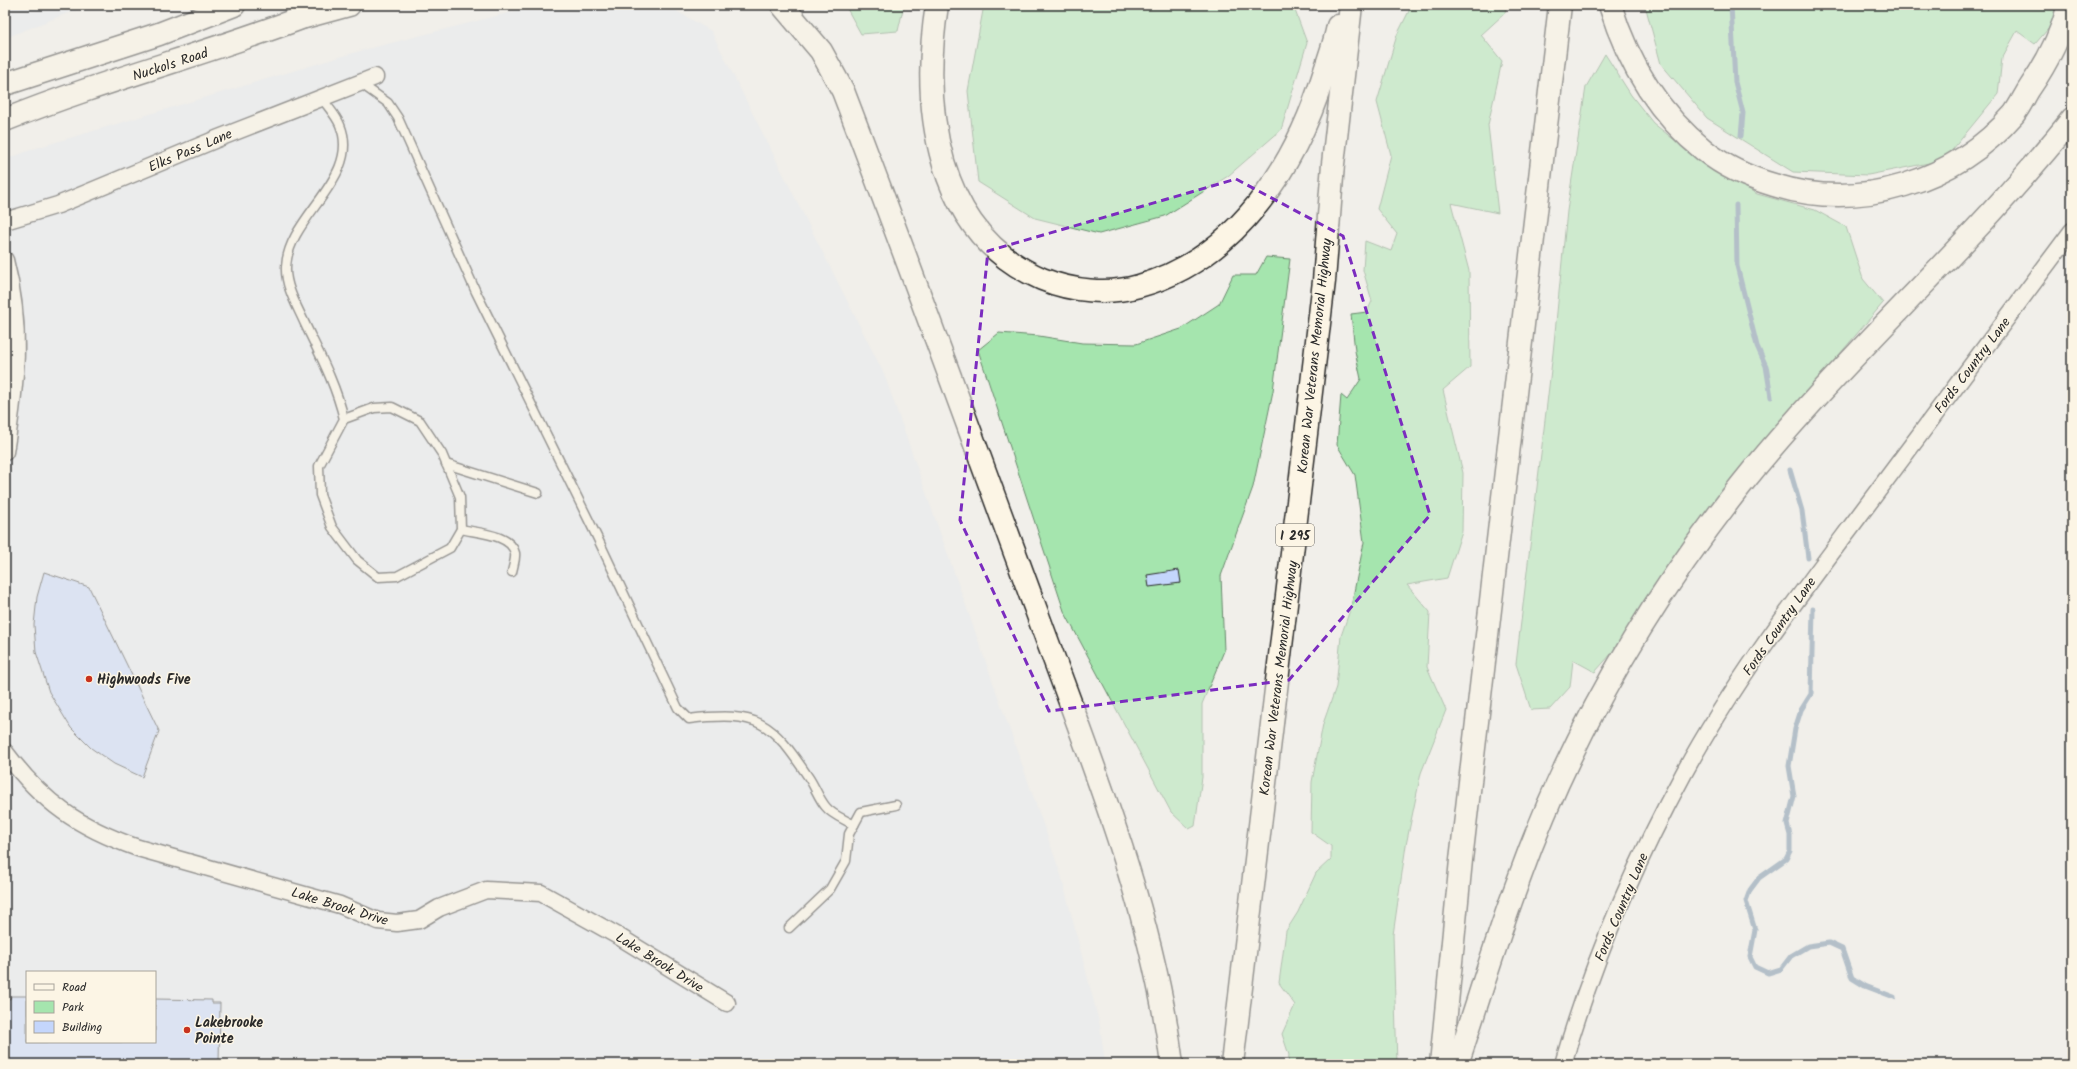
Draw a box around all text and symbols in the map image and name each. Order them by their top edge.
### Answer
street label: Nuckols Road [130,42,212,88]
street label: Elks Pass Lane [145,123,236,179]
street label: Korean War Veterans Memorial Highway [1292,237,1338,475]
street label: Fords Country Lane [1929,312,2017,419]
road number: I 295 [1276,524,1314,546]
street label: Korean War Veterans Memorial Highway [1254,559,1304,797]
street label: Fords Country Lane [1738,572,1822,680]
place label: Highwoods Five [97,669,191,691]
marker: Highwoods Five [84,674,94,684]
street label: Fords Country Lane [1589,849,1655,965]
street label: Lake Brook Drive [289,882,392,932]
street label: Lake Brook Drive [611,927,708,999]
legend [26,971,156,1043]
text: Road [62,978,87,997]
text: Park [62,998,84,1017]
place label: Lakebrooke Pointe [195,1012,263,1050]
text: Building [62,1018,102,1037]
marker: Lakebrooke Pointe [182,1025,192,1035]

